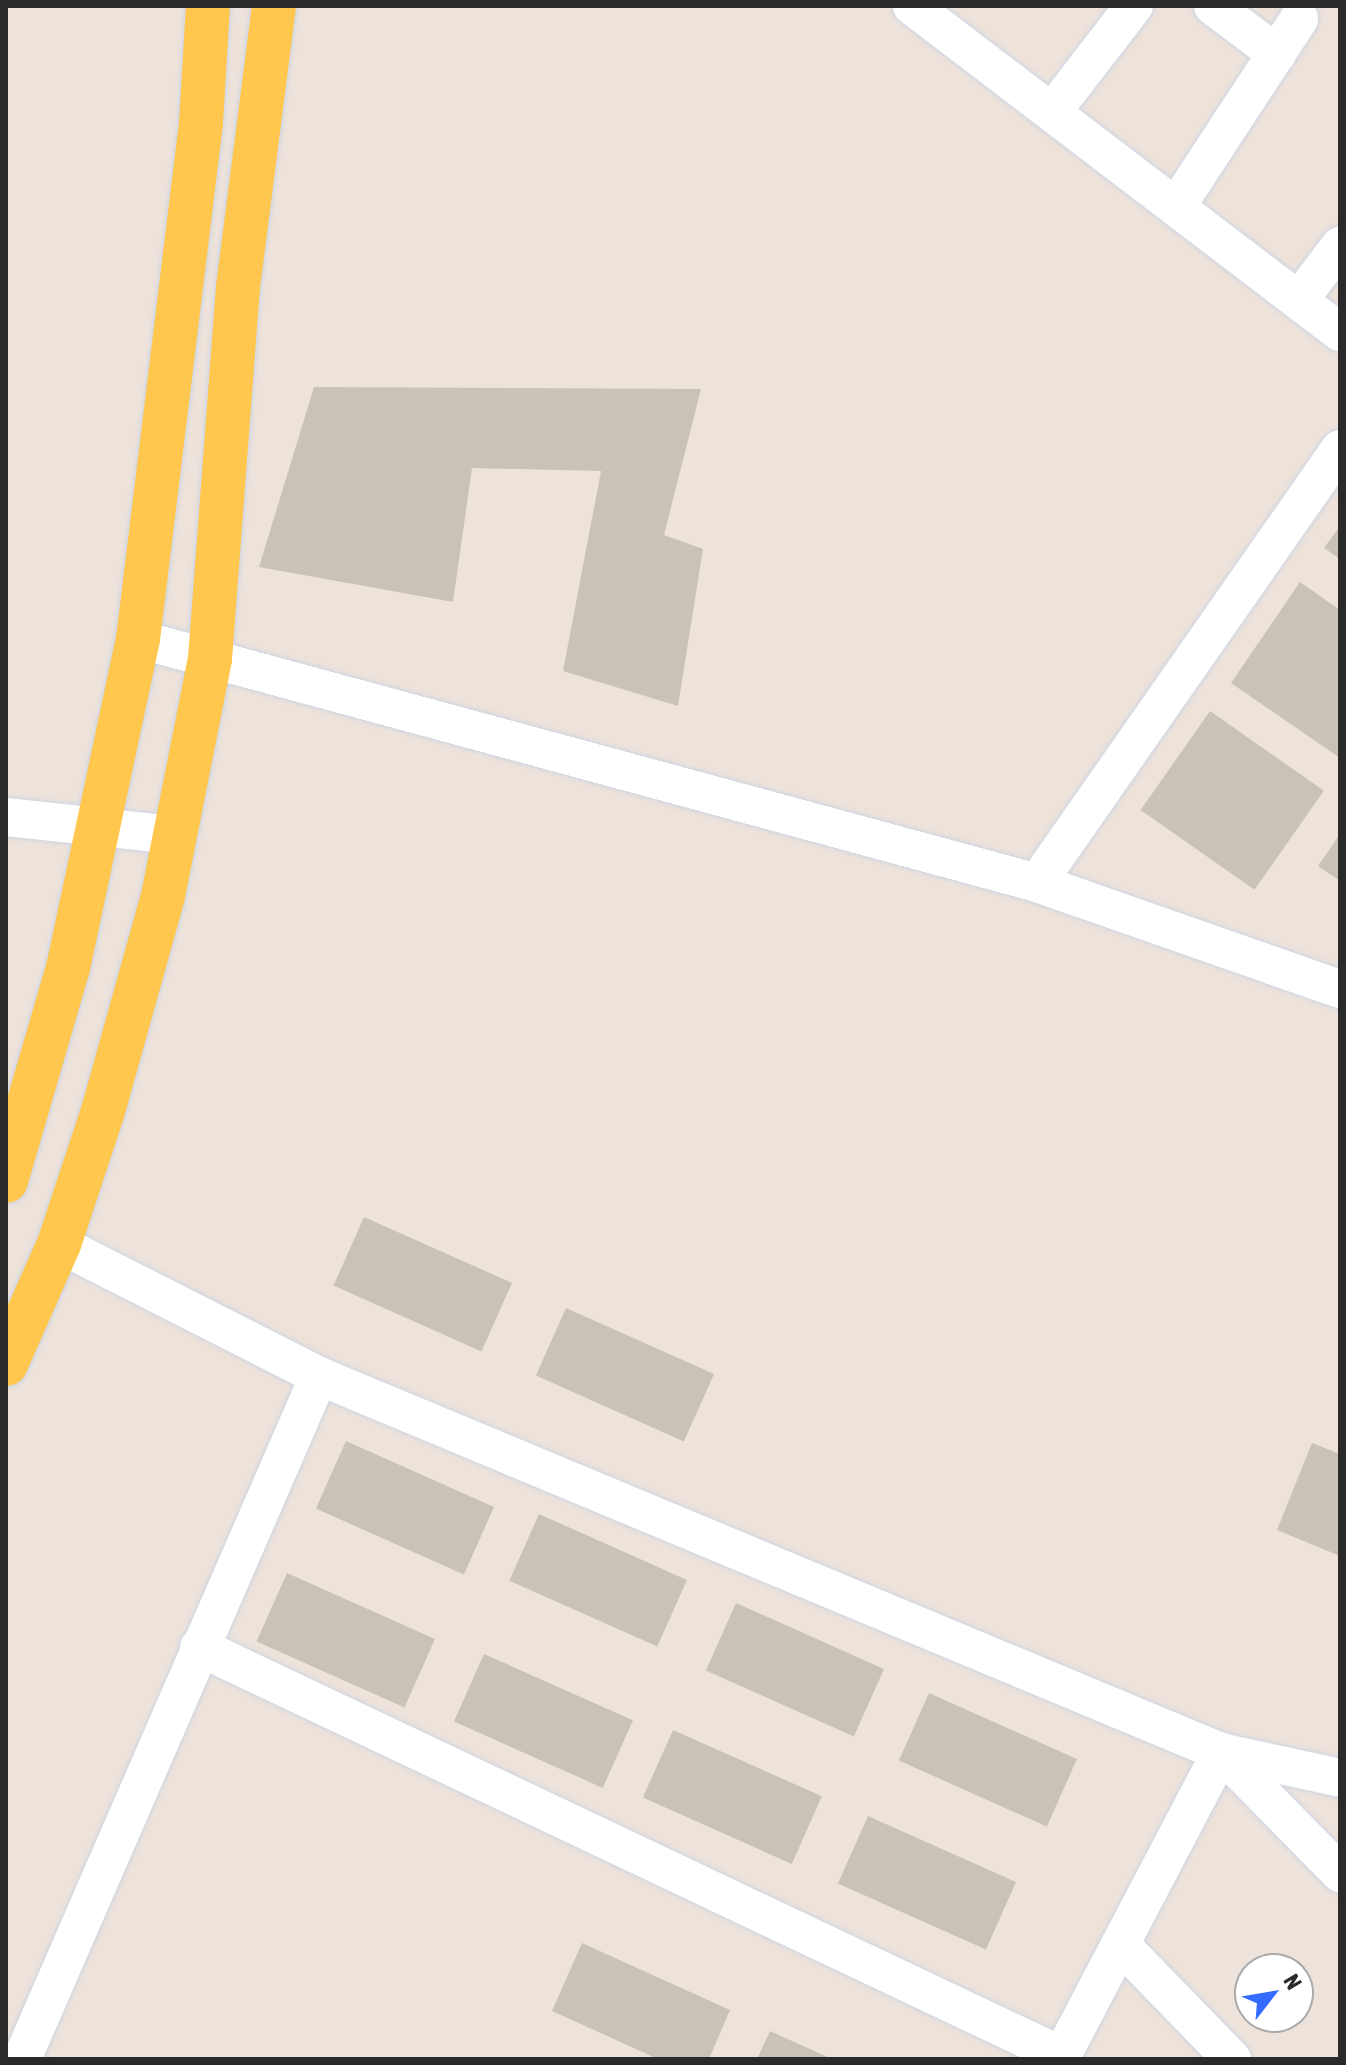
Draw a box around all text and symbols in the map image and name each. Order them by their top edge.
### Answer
north arrow [1234,1953,1314,2033]
text: N [1278,1969,1307,1994]

